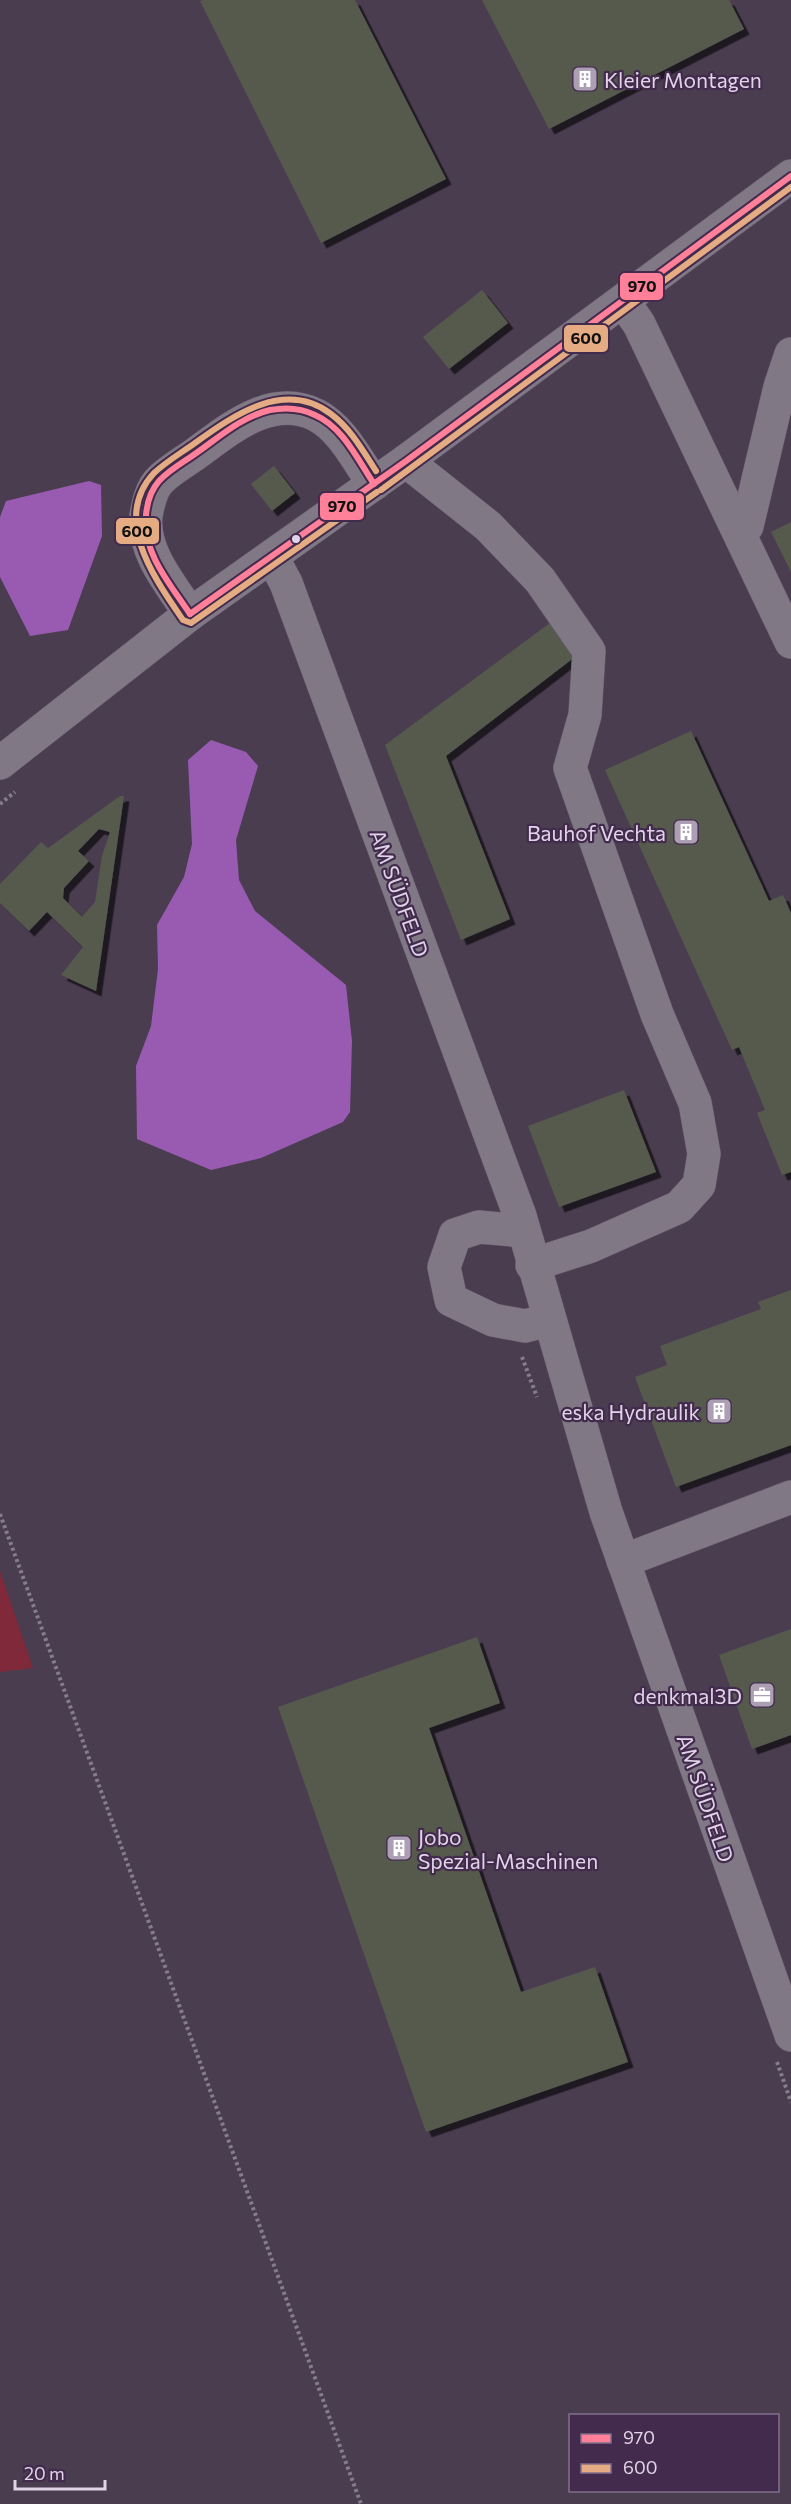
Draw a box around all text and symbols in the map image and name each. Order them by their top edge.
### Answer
building icon: Kleier Montagen [570,64,600,94]
place label: Kleier Montagen [604,67,762,92]
line badge: 970 [619,272,664,301]
text: 970 [627,276,657,295]
line badge: 600 [563,324,609,353]
text: 600 [570,328,602,347]
line badge: 970 [319,492,365,521]
text: 970 [327,496,357,515]
line badge: 600 [115,517,160,545]
text: 600 [121,521,153,540]
unlabelled marker [290,533,302,545]
building icon: Bauhof Vechta [671,817,701,847]
place label: Bauhof Vechta [527,820,666,845]
street label: AM SÜDFELD [365,826,435,960]
building icon: eska Hydraulik [704,1396,734,1426]
place label: eska Hydraulik [562,1399,700,1424]
office icon: denkmal3D [747,1680,777,1710]
place label: denkmal3D [633,1683,742,1708]
street label: AM SÜDFELD [672,1731,740,1865]
place label: Jobo Spezial-Maschinen [418,1824,598,1873]
building icon: Jobo Spezial-Maschinen [384,1833,414,1863]
legend [569,2414,779,2492]
text: 970 [623,2426,655,2448]
scale bar [15,2453,105,2491]
text: 600 [623,2456,657,2478]
text: 20 m [24,2462,65,2484]

